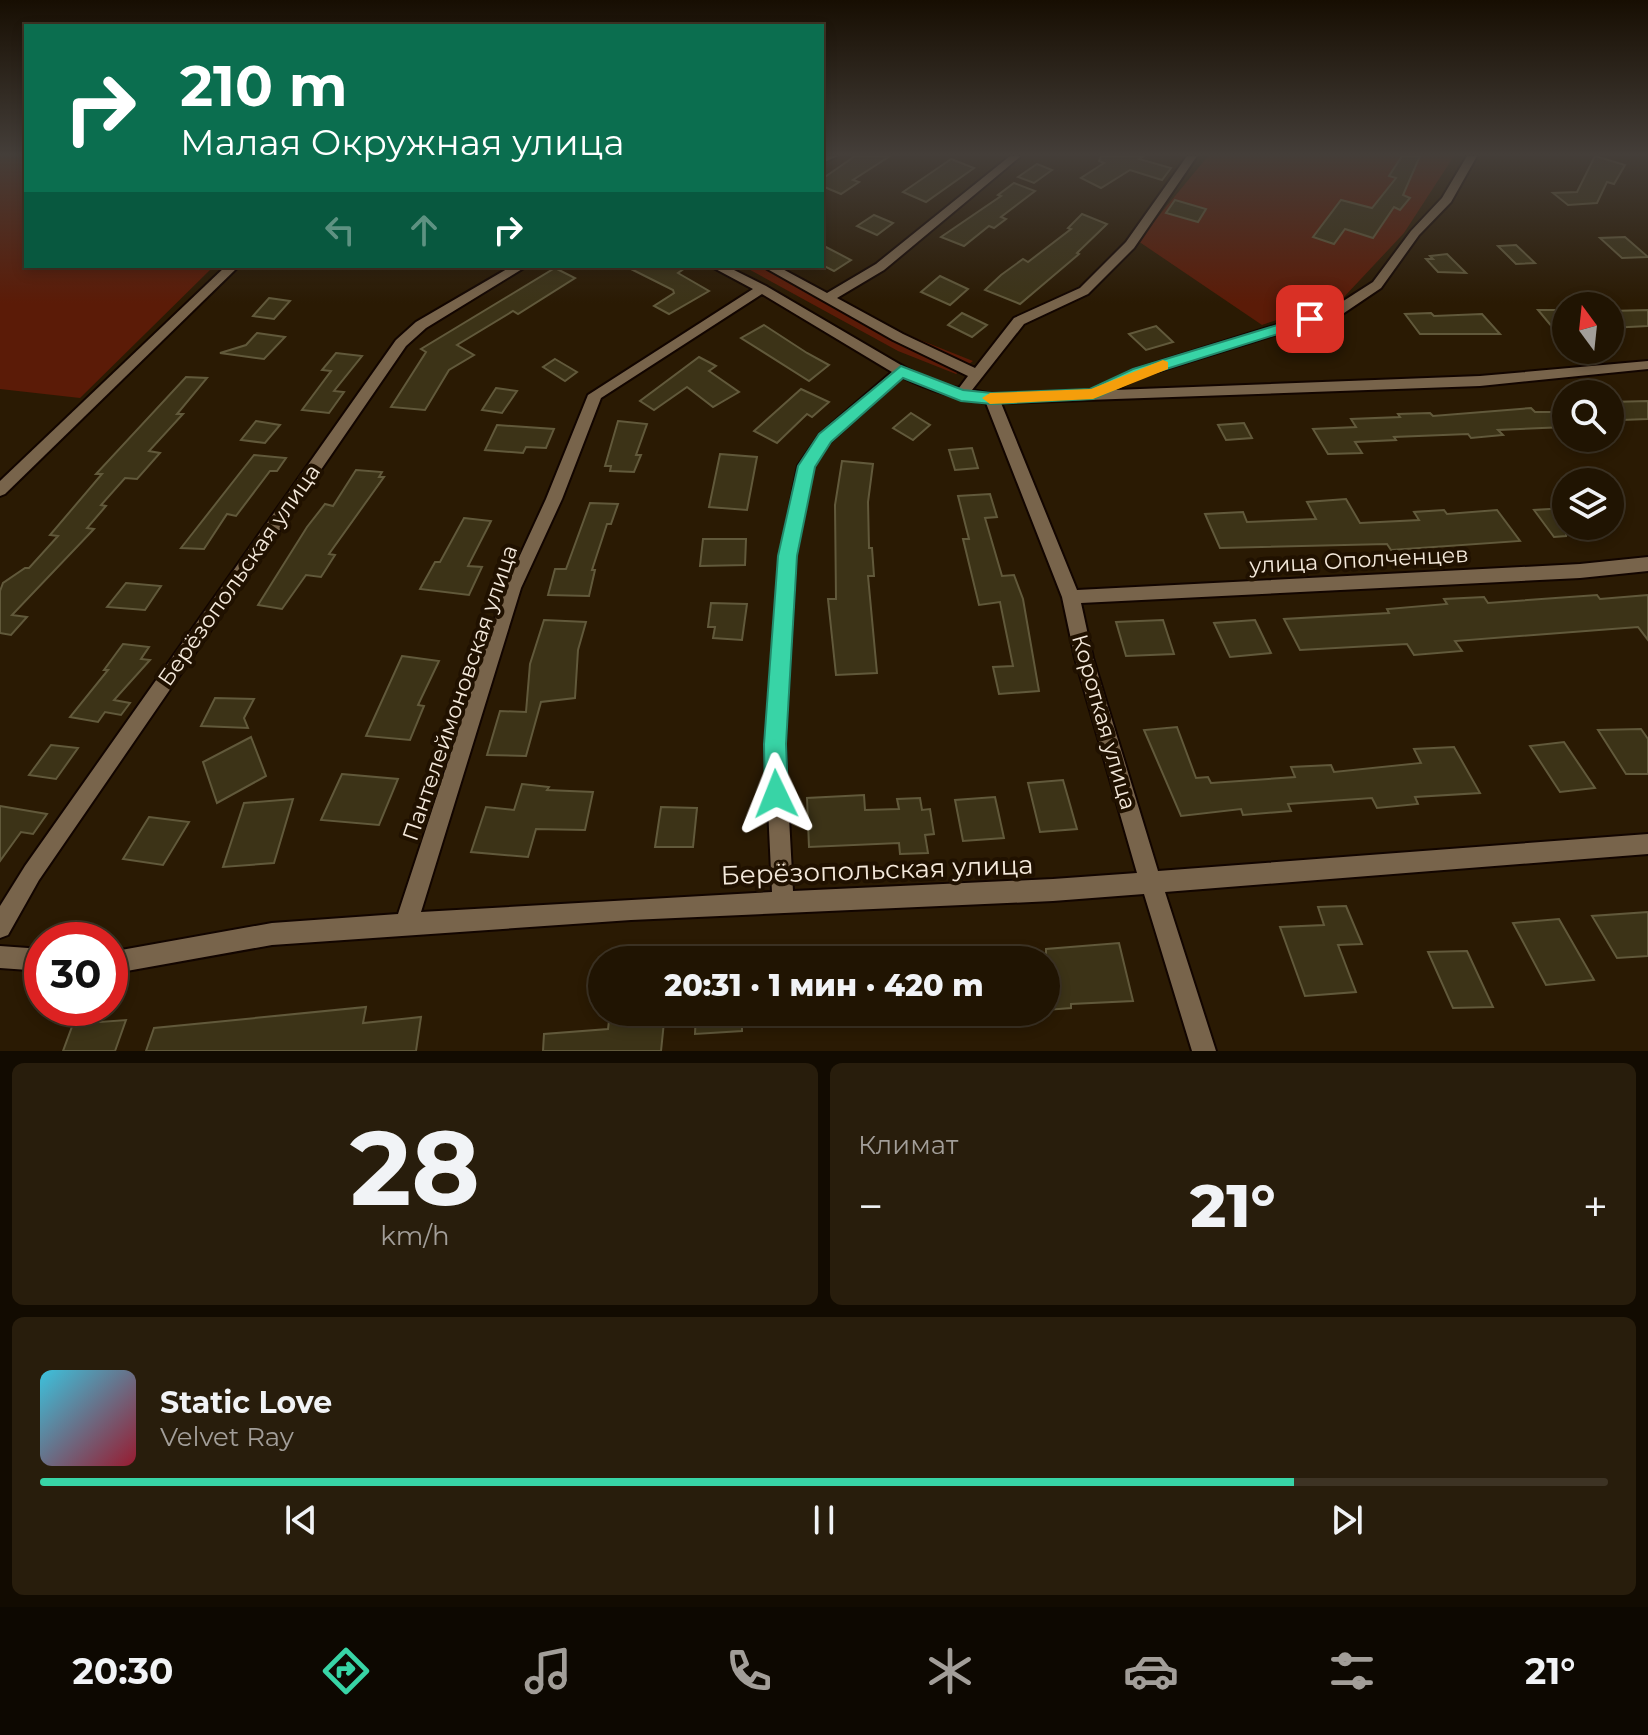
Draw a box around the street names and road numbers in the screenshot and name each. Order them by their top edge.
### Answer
street label: Берёзопольская улица [152,459,326,691]
street label: улица Ополченцев [1248,541,1469,579]
street label: Пантелеймоновская улица [397,542,523,844]
street label: Короткая улица [1066,631,1142,813]
street label: Берёзопольская улица [720,849,1034,891]

